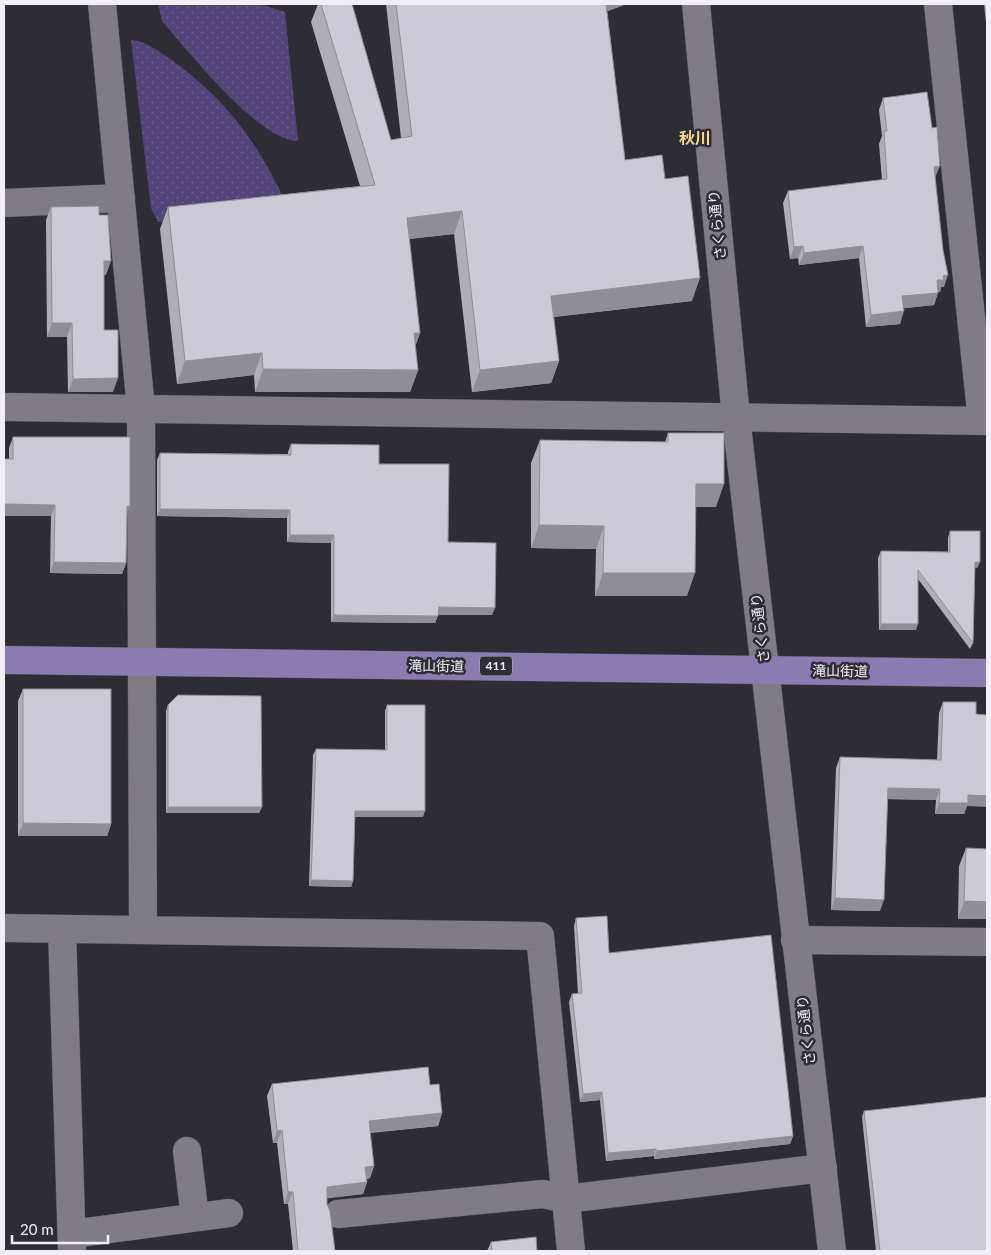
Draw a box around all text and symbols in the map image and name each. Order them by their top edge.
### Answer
district label: 秋川 [679,128,711,147]
street label: さくら通り [704,189,729,261]
street label: さくら通り [747,592,772,664]
road number: 411 [480,656,512,676]
street label: 滝山街道 [408,657,464,674]
street label: 滝山街道 [812,662,868,679]
street label: さくら通り [793,994,818,1066]
scale bar [12,1212,109,1244]
text: 20 m [20,1220,54,1238]

